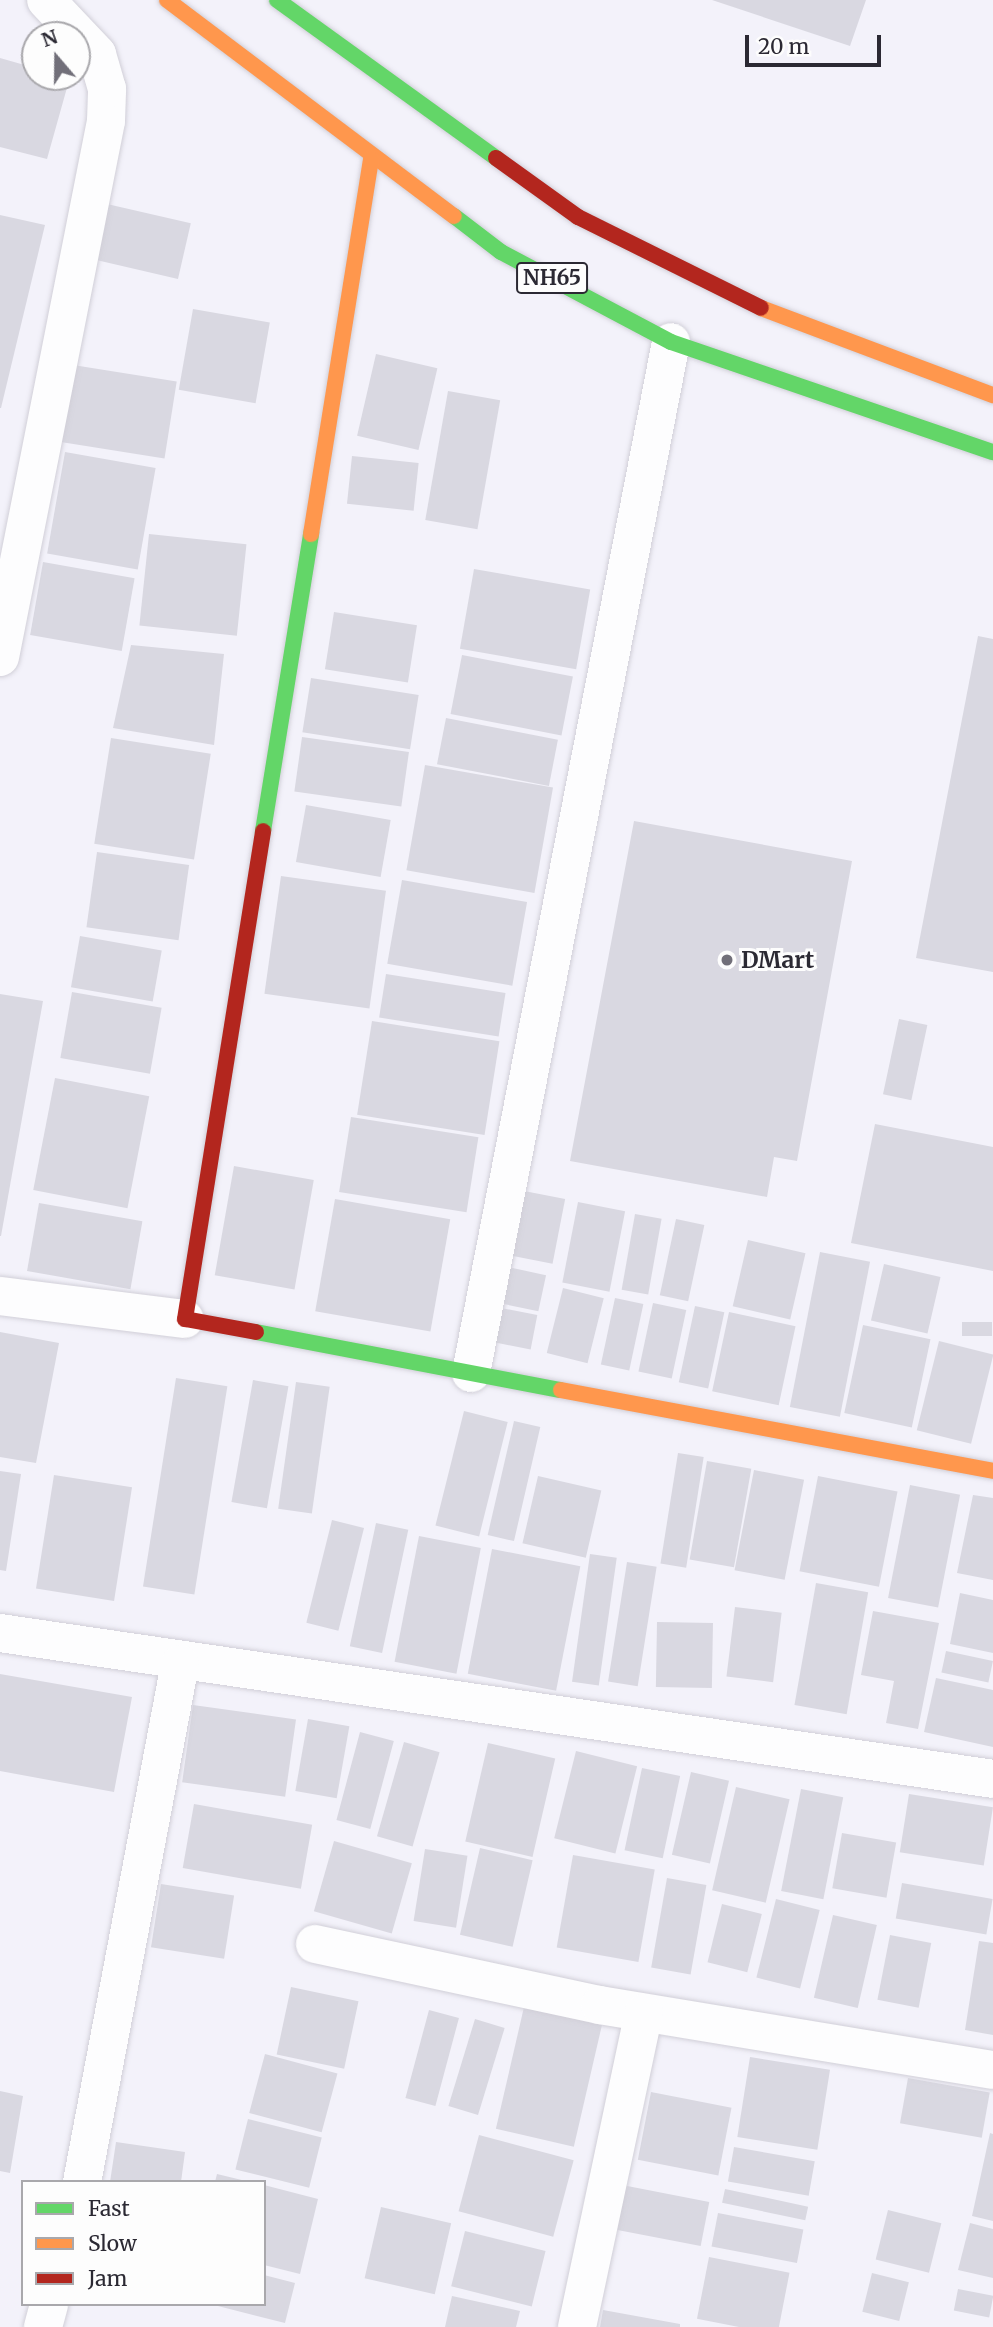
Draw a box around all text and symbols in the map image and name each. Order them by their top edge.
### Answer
north arrow [21,21,91,91]
scale bar [748,21,884,65]
text: N [38,24,61,52]
text: 20 m [758,33,809,60]
road number: NH65 [515,260,589,296]
place label: DMart [741,946,814,974]
marker: DMart [719,952,735,968]
legend [21,2180,266,2306]
text: Fast [88,2195,130,2222]
text: Slow [88,2230,137,2257]
text: Jam [88,2265,127,2292]

